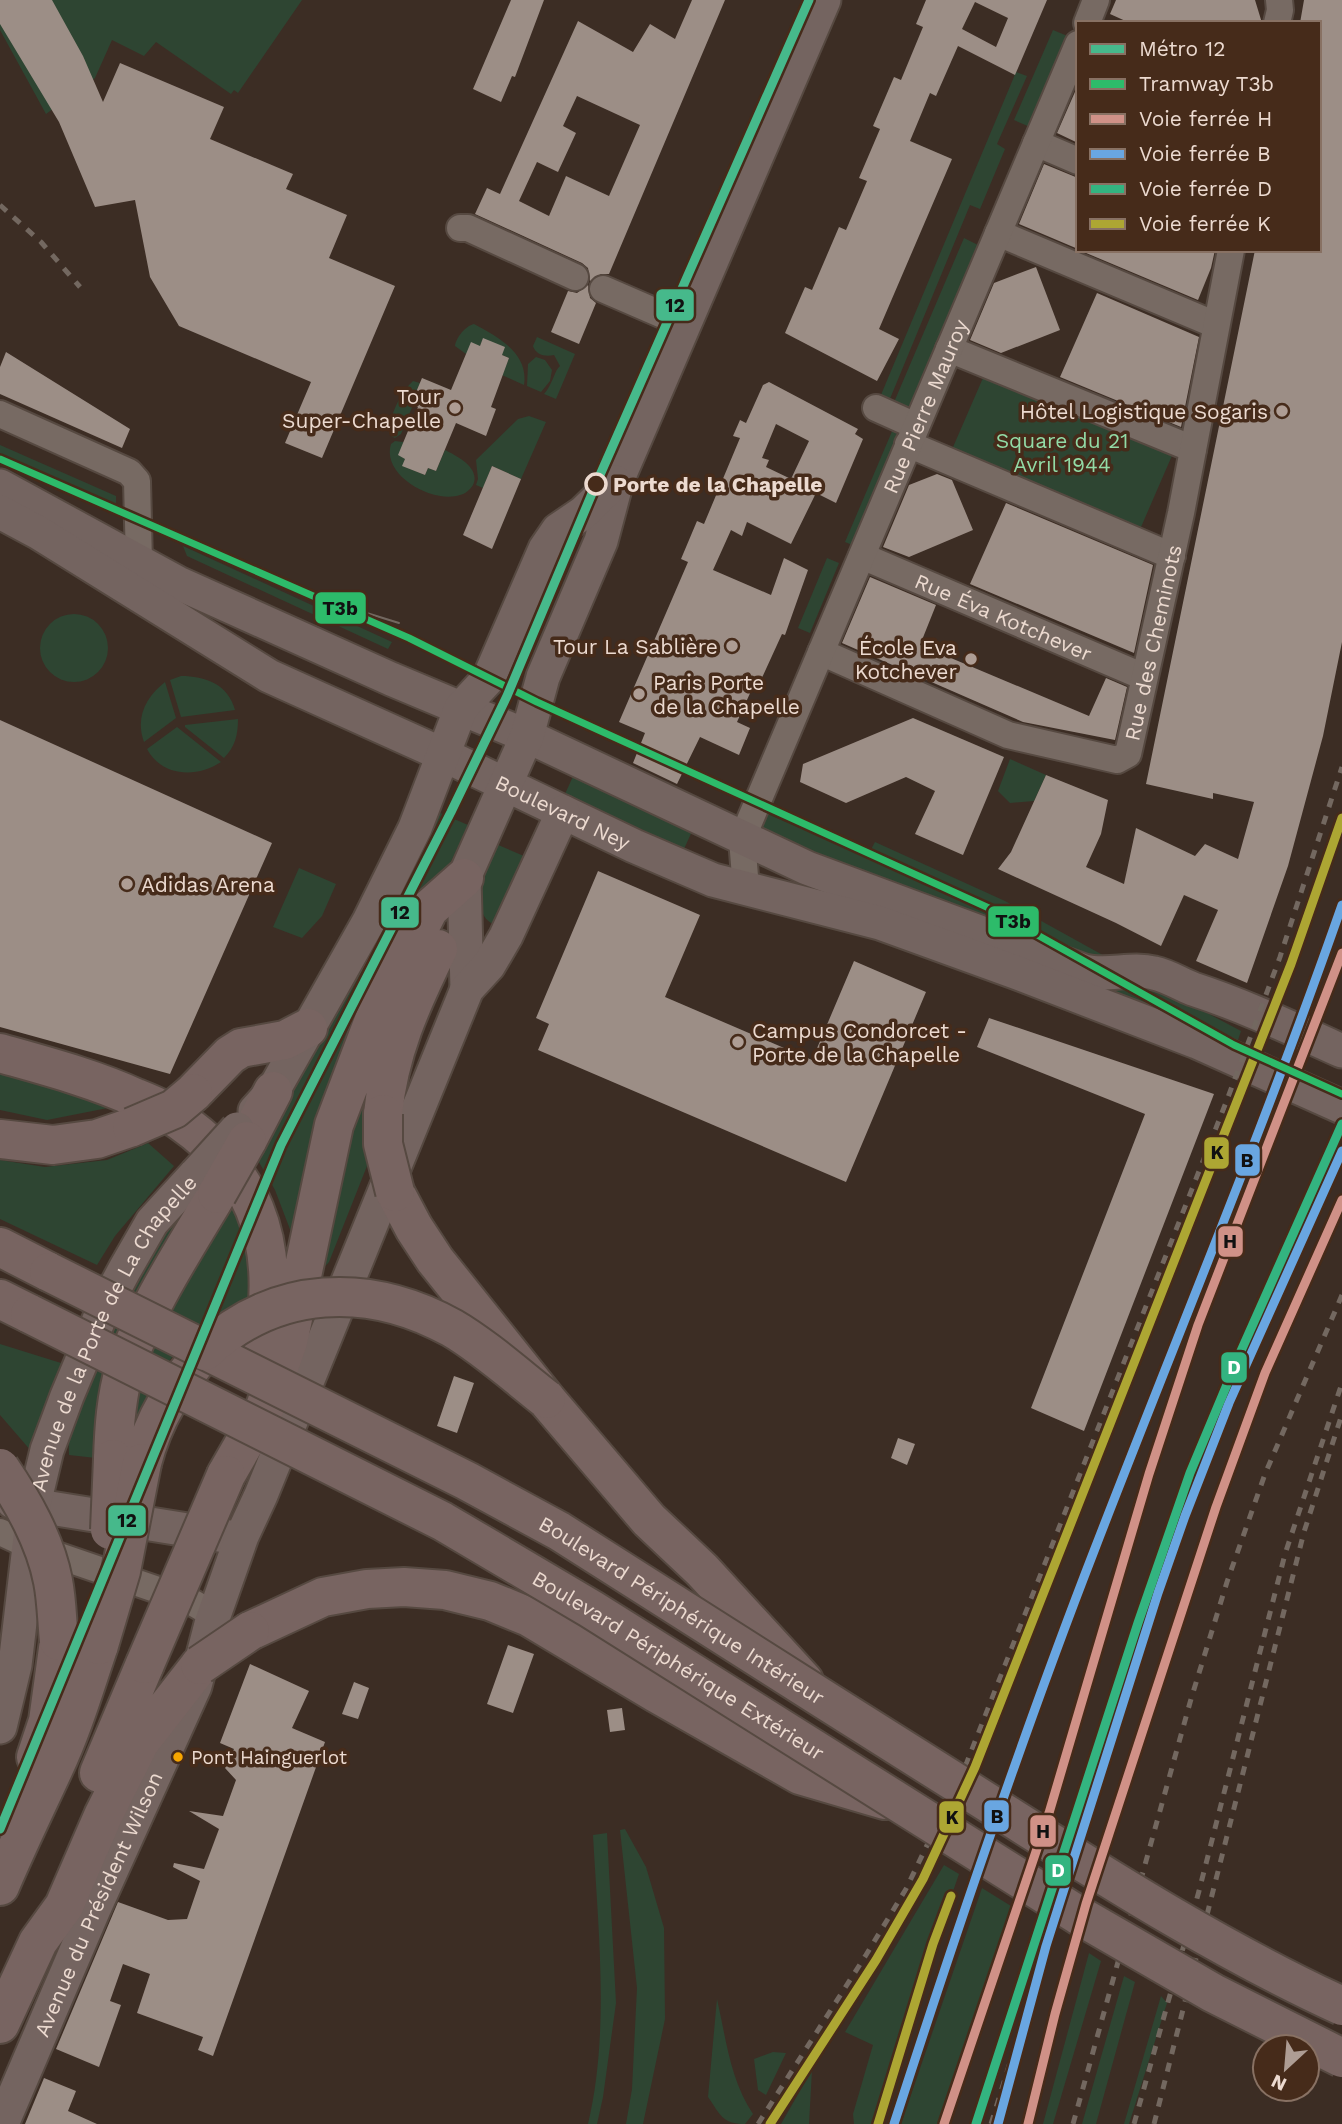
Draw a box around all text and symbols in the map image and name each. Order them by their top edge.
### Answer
legend [1076,21,1321,252]
text: Métro 12 [1139,36,1225,61]
text: Tramway T3b [1139,71,1274,96]
text: Voie ferrée H [1139,106,1272,131]
text: Voie ferrée B [1139,141,1271,166]
text: Voie ferrée D [1139,176,1272,201]
text: Voie ferrée K [1139,211,1271,236]
line badge: 12 [655,288,695,322]
text: 12 [665,294,685,317]
street label: Rue Pierre Mauroy [877,315,973,497]
place label: Tour Super-Chapelle [282,384,441,433]
place label: Hôtel Logistique Sogaris [1020,399,1268,424]
marker: Tour Super-Chapelle [447,400,463,416]
marker: Hôtel Logistique Sogaris [1274,403,1290,419]
park label: Square du 21 Avril 1944 [996,428,1128,477]
place label: Porte de la Chapelle [613,472,822,497]
marker: Porte de la Chapelle [585,473,607,495]
street label: Rue des Cheminots [1119,542,1186,743]
street label: Rue Éva Kotchever [911,568,1096,666]
line badge: T3b [314,591,367,625]
text: T3b [322,597,358,620]
place label: Tour La Sablière [553,634,718,659]
place label: École Eva Kotchever [855,635,957,684]
marker: Tour La Sablière [724,638,740,654]
marker: École Eva Kotchever [963,651,979,667]
place label: Paris Porte de la Chapelle [653,670,800,719]
marker: Paris Porte de la Chapelle [631,686,647,702]
street label: Boulevard Ney [492,769,634,855]
place label: Adidas Arena [141,872,275,897]
marker: Adidas Arena [119,876,135,892]
line badge: 12 [380,896,420,929]
text: 12 [390,901,410,924]
line badge: T3b [987,905,1040,938]
text: T3b [995,910,1031,933]
place label: Campus Condorcet - Porte de la Chapelle [752,1018,967,1067]
marker: Campus Condorcet - Porte de la Chapelle [730,1034,746,1050]
line badge: K [1203,1136,1230,1170]
text: K [1210,1141,1224,1164]
line badge: B [1234,1143,1261,1177]
text: B [1241,1149,1254,1172]
street label: Avenue de la Porte de La Chapelle [25,1170,202,1494]
line badge: H [1217,1225,1244,1258]
text: H [1223,1230,1237,1253]
line badge: D [1220,1351,1248,1384]
text: D [1227,1356,1241,1379]
line badge: 12 [107,1504,147,1537]
text: 12 [117,1509,137,1532]
street label: Boulevard Périphérique Intérieur [535,1510,830,1710]
street label: Boulevard Périphérique Extérieur [528,1565,829,1765]
place label: Pont Hainguerlot [191,1746,347,1769]
marker: Pont Hainguerlot [171,1750,185,1764]
street label: Avenue du Président Wilson [28,1767,167,2040]
line badge: B [983,1799,1010,1833]
line badge: K [938,1800,965,1834]
text: B [991,1805,1004,1828]
text: K [945,1806,959,1829]
line badge: H [1029,1814,1057,1848]
text: H [1036,1820,1050,1843]
line badge: D [1044,1854,1072,1887]
text: D [1051,1859,1065,1882]
north arrow [1251,2033,1321,2103]
text: N [1267,2069,1290,2096]

